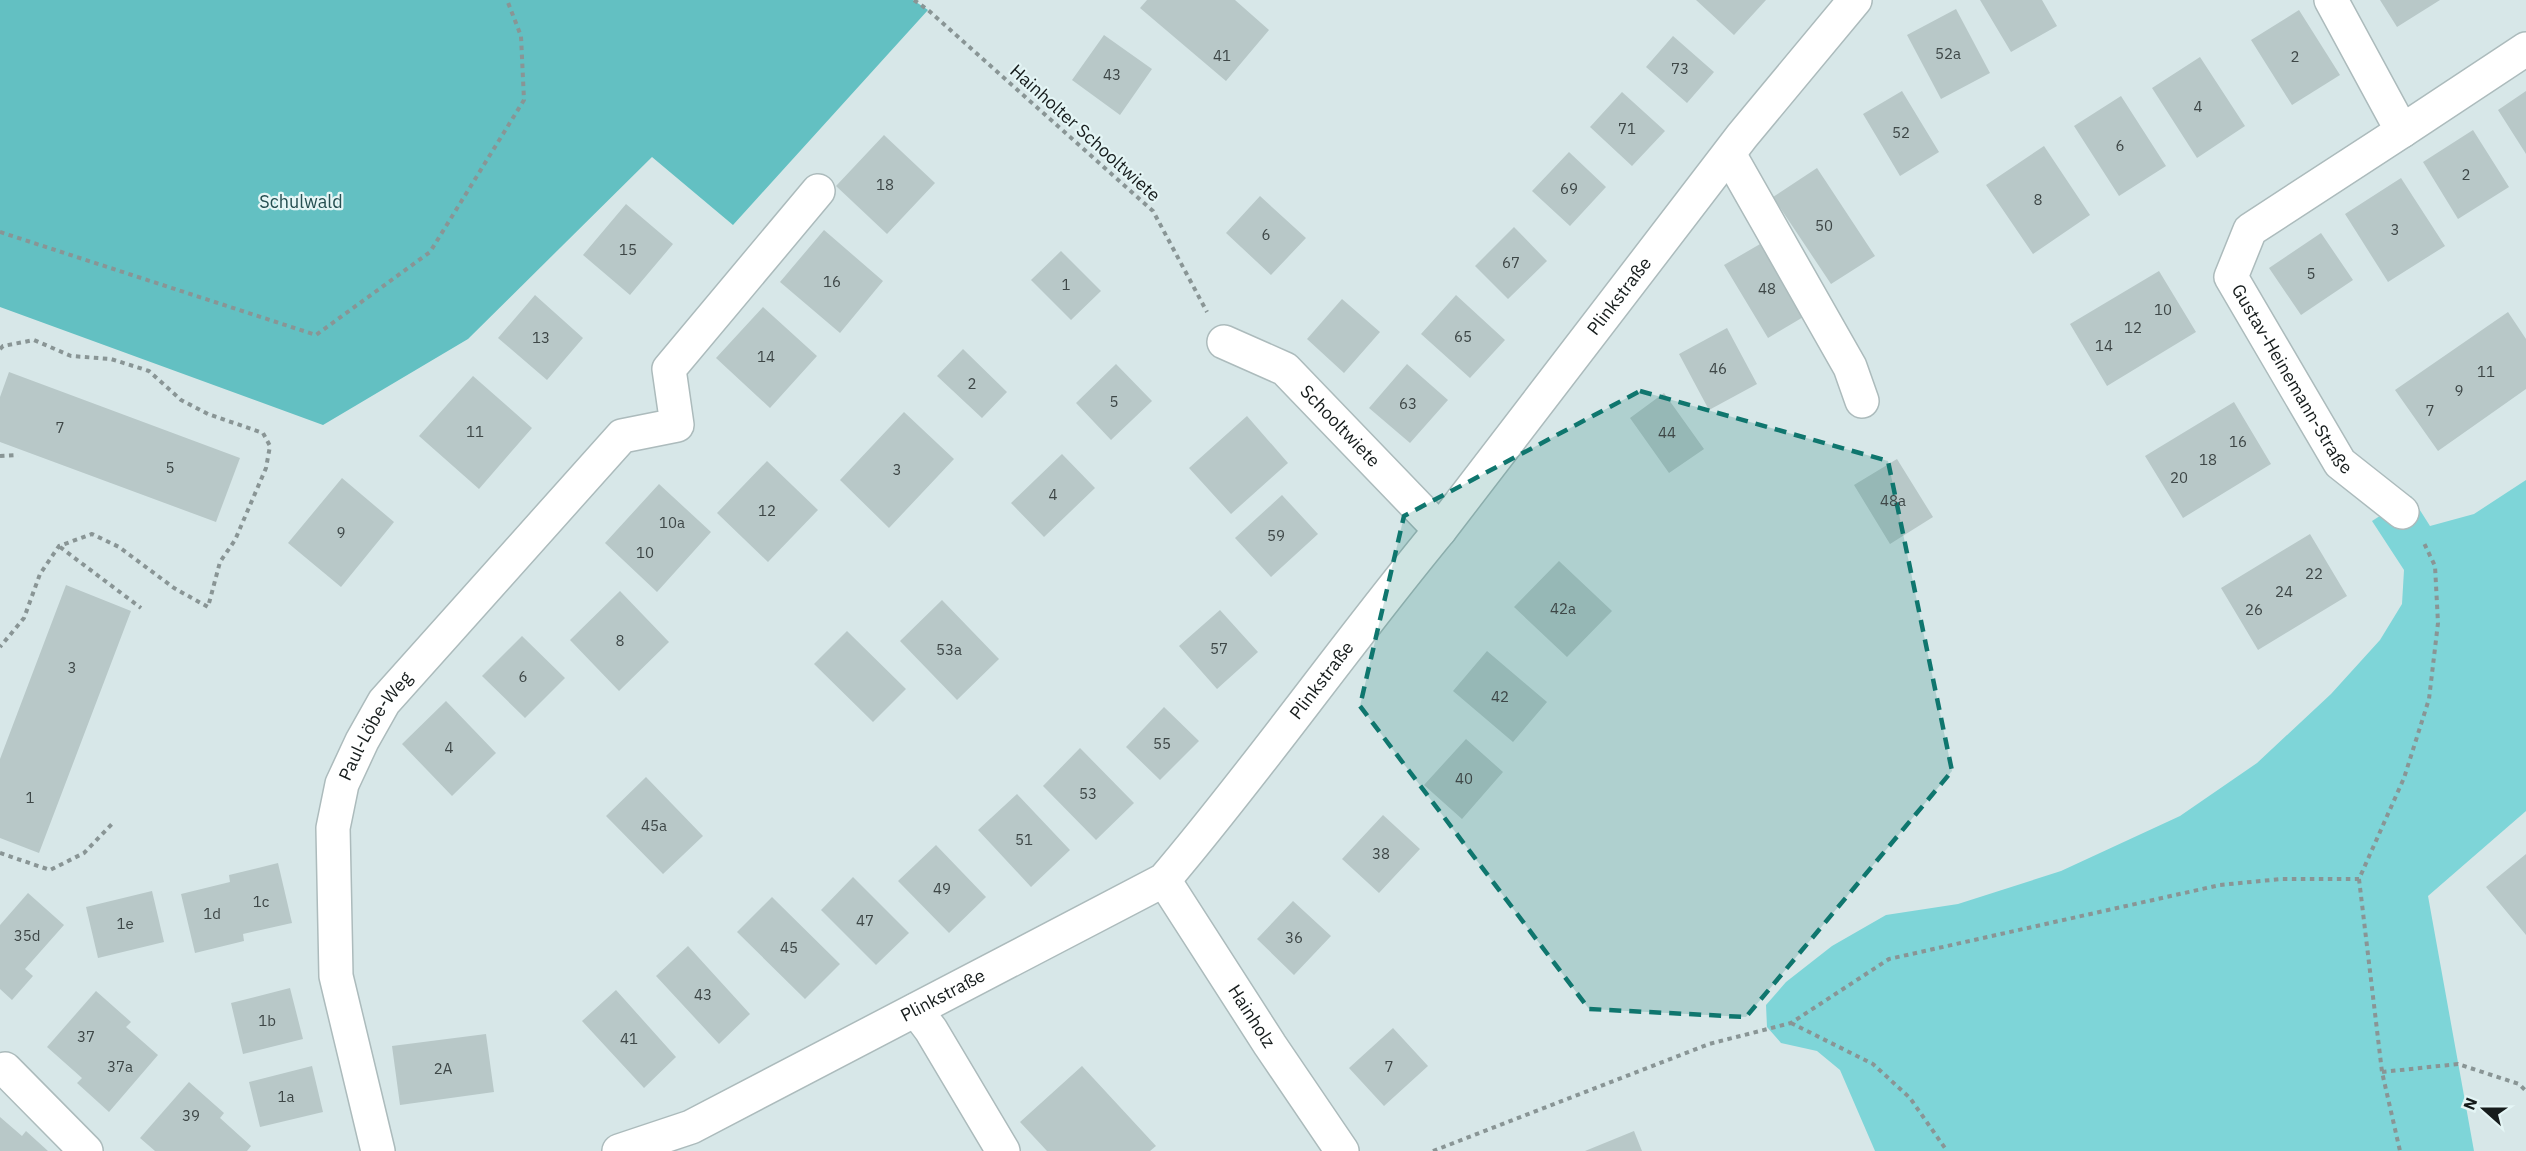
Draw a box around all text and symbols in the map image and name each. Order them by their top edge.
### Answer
house number: 52a [1935,44,1961,63]
house number: 41 [1213,46,1231,65]
house number: 2 [2290,47,2300,66]
street label: Hainholter Schooltwiete [1005,59,1165,206]
house number: 73 [1671,59,1689,78]
house number: 43 [1103,65,1121,84]
house number: 4 [2193,97,2203,116]
house number: 71 [1618,119,1636,138]
house number: 52 [1892,123,1910,142]
house number: 6 [2115,136,2125,155]
house number: 2 [2461,165,2471,184]
house number: 18 [876,175,894,194]
house number: 69 [1560,179,1578,198]
park label: Schulwald [259,190,343,213]
house number: 8 [2033,190,2043,209]
house number: 50 [1815,216,1833,235]
house number: 3 [2390,220,2400,239]
house number: 6 [1261,225,1271,244]
house number: 15 [619,240,637,259]
street label: Plinkstraße [1582,252,1656,339]
house number: 67 [1502,253,1520,272]
house number: 5 [2306,264,2316,283]
house number: 16 [823,272,841,291]
house number: 1 [1061,275,1071,294]
house number: 48 [1758,279,1776,298]
street label: Gustav-Heinemann-Straße [2227,280,2357,479]
house number: 10 [2154,300,2172,319]
house number: 12 [2124,318,2142,337]
house number: 65 [1454,327,1472,346]
house number: 13 [532,328,550,347]
house number: 14 [2095,336,2113,355]
house number: 14 [757,347,775,366]
house number: 46 [1709,359,1727,378]
house number: 11 [2477,362,2495,381]
house number: 2 [967,374,977,393]
street label: Schooltwiete [1295,380,1385,472]
house number: 9 [2454,381,2464,400]
house number: 5 [1109,392,1119,411]
house number: 63 [1399,394,1417,413]
house number: 7 [2425,401,2435,420]
house number: 7 [55,418,65,437]
house number: 11 [466,422,484,441]
house number: 44 [1658,423,1676,442]
house number: 16 [2229,432,2247,451]
house number: 18 [2199,450,2217,469]
house number: 5 [165,458,175,477]
house number: 3 [892,460,902,479]
house number: 20 [2170,468,2188,487]
house number: 4 [1048,485,1058,504]
house number: 48a [1880,491,1906,510]
house number: 12 [758,501,776,520]
house number: 10a [659,513,685,532]
house number: 9 [336,523,346,542]
house number: 59 [1267,526,1285,545]
house number: 10 [636,543,654,562]
house number: 22 [2305,564,2323,583]
house number: 24 [2275,582,2293,601]
house number: 42a [1550,599,1576,618]
house number: 26 [2245,600,2263,619]
house number: 8 [615,631,625,650]
street label: Plinkstraße [1284,636,1359,724]
house number: 57 [1210,639,1228,658]
house number: 53a [936,640,962,659]
house number: 3 [67,658,77,677]
street label: Paul-Löbe-Weg [333,666,417,784]
house number: 6 [518,667,528,686]
house number: 42 [1491,687,1509,706]
house number: 55 [1153,734,1171,753]
house number: 4 [444,738,454,757]
house number: 40 [1455,769,1473,788]
house number: 53 [1079,784,1097,803]
house number: 1 [25,788,35,807]
house number: 45a [641,816,667,835]
house number: 51 [1015,830,1033,849]
house number: 38 [1372,844,1390,863]
house number: 49 [933,879,951,898]
house number: 1c [253,892,270,911]
house number: 1d [203,904,221,923]
house number: 47 [856,911,874,930]
house number: 1e [116,914,134,933]
house number: 35d [14,926,40,945]
house number: 36 [1285,928,1303,947]
house number: 45 [780,938,798,957]
street label: Plinkstraße [896,963,989,1027]
street label: Hainholz [1223,980,1281,1052]
house number: 43 [694,985,712,1004]
house number: 1b [258,1011,276,1030]
house number: 37 [77,1027,95,1046]
house number: 41 [620,1029,638,1048]
house number: 37a [107,1057,133,1076]
house number: 7 [1384,1057,1394,1076]
house number: 2A [434,1059,453,1078]
north arrow [2454,1079,2514,1139]
house number: 1a [277,1087,295,1106]
text: N [2459,1095,2481,1113]
house number: 39 [182,1106,200,1125]

